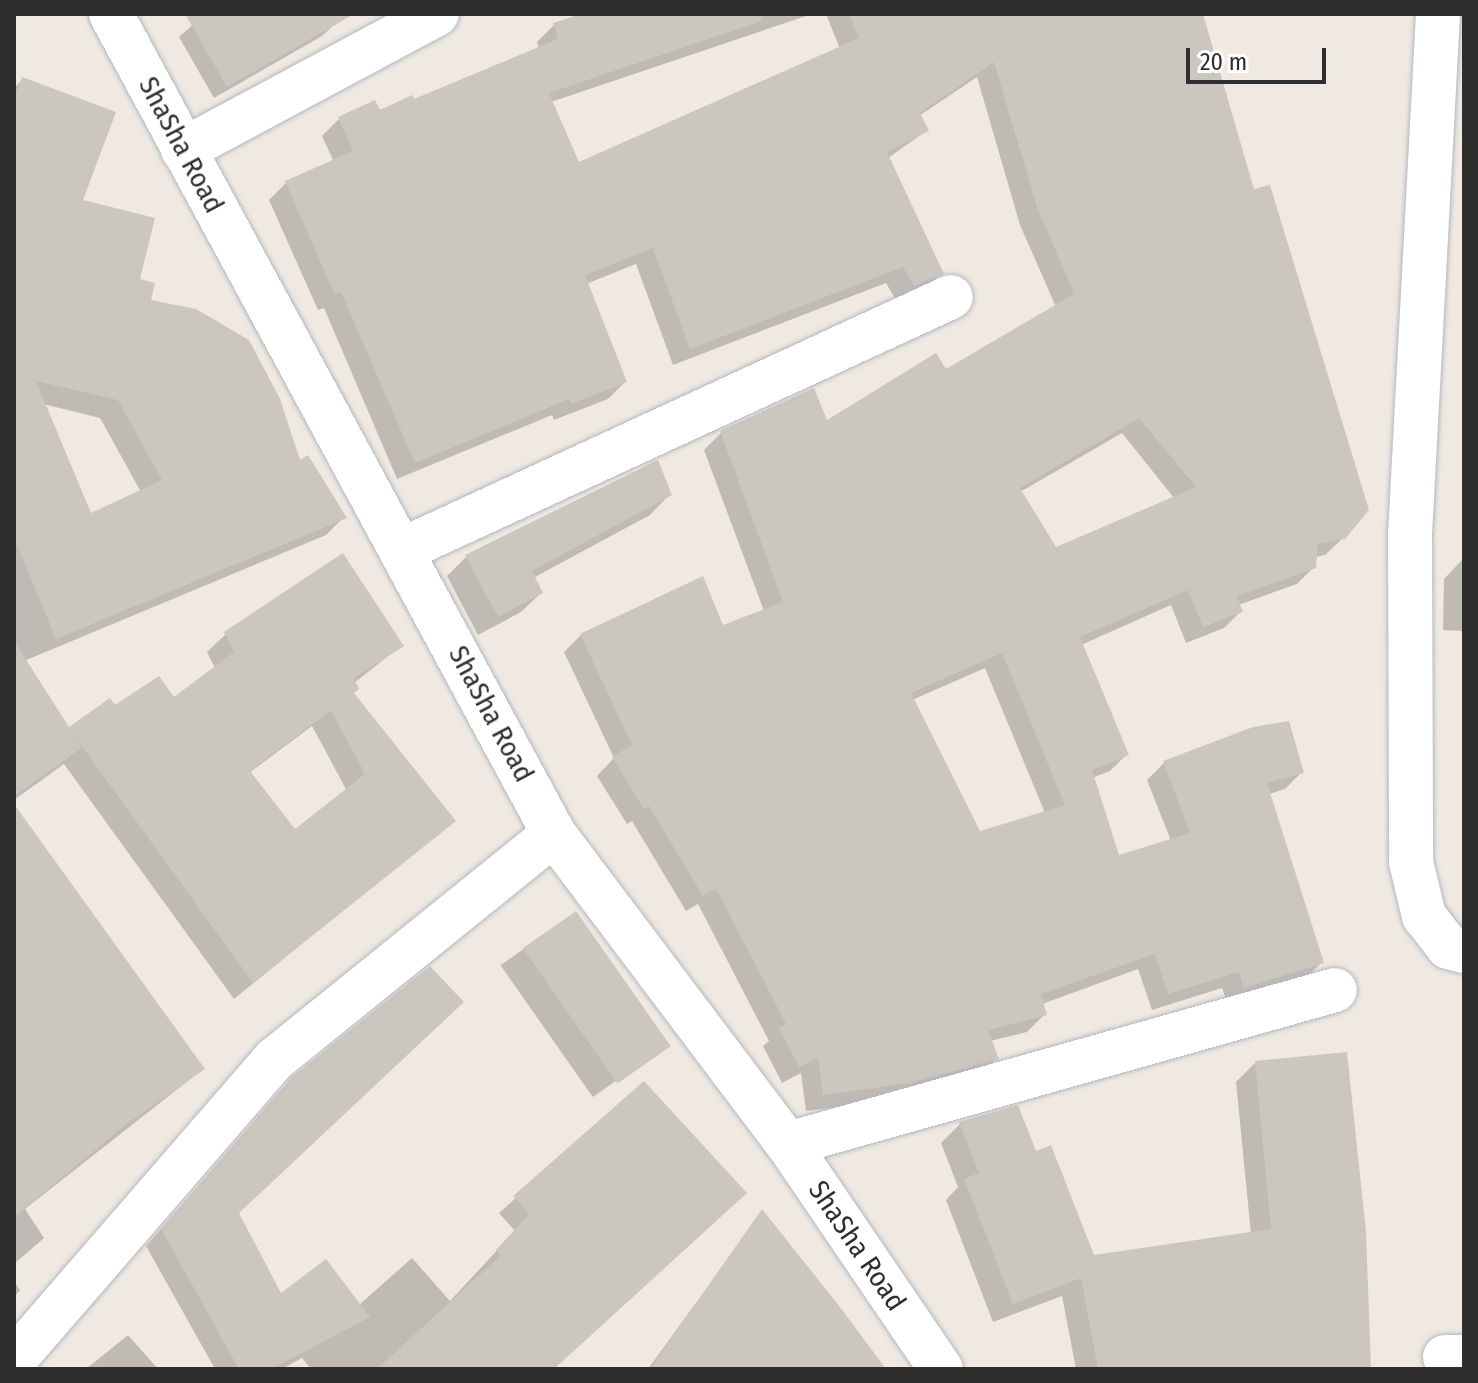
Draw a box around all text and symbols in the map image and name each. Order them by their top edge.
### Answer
scale bar [1190,32,1330,82]
text: 20 m [1200,48,1247,76]
street label: ShaSha Road [131,71,231,219]
street label: ShaSha Road [441,640,541,788]
street label: ShaSha Road [801,1175,913,1317]

